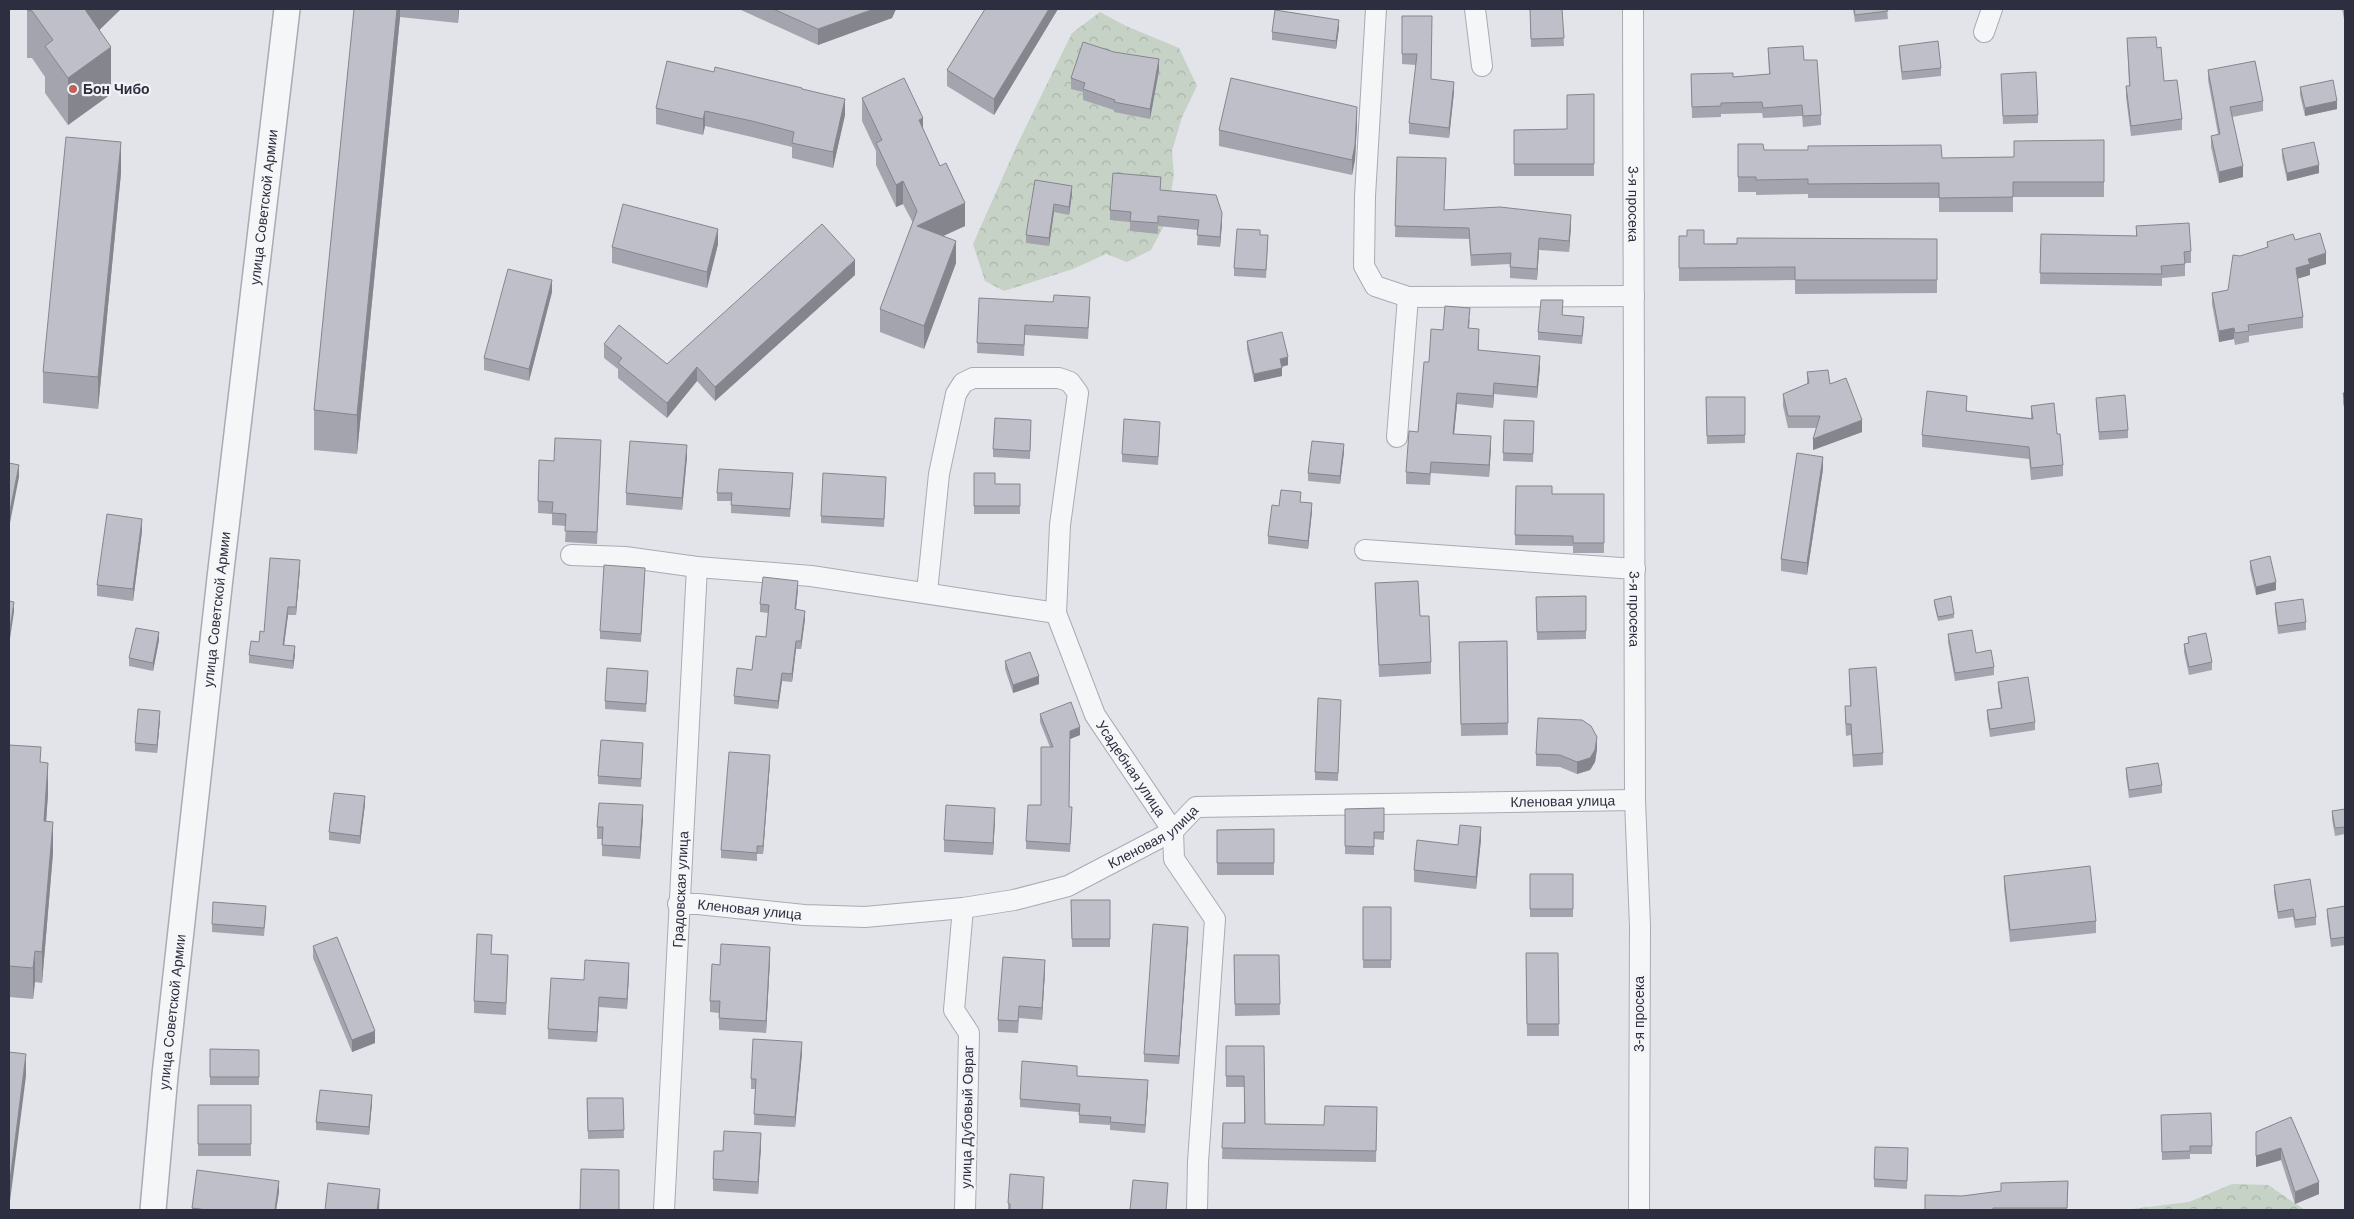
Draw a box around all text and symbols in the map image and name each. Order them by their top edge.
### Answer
place label: Бон Чибо [83,81,150,97]
marker: Бон Чибо [67,83,79,95]
street label: улица Советской Армии [247,129,281,286]
street label: 3-я просека [1625,166,1642,242]
street label: улица Советской Армии [200,531,233,688]
street label: 3-я просека [1626,571,1643,647]
street label: Усадебная улица [1093,718,1169,820]
street label: Кленовая улица [1510,792,1615,810]
street label: Кленовая улица [1105,802,1201,872]
street label: Градовская улица [669,830,691,948]
street label: Кленовая улица [697,896,803,923]
street label: улица Советской Армии [156,933,189,1090]
street label: 3-я просека [1631,976,1647,1052]
street label: улица Дубовый Овраг [958,1045,976,1189]

